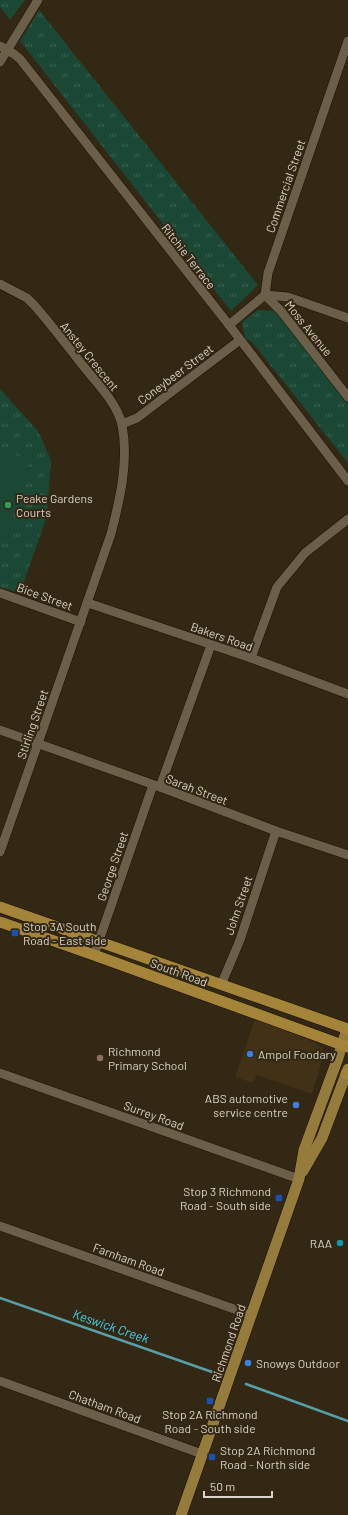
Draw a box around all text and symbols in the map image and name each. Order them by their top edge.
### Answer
street label: Commercial Street [262,138,308,234]
street label: Ritchie Terrace [159,221,219,291]
street label: Moss Avenue [282,298,336,358]
street label: Anstey Crescent [58,319,122,393]
street label: Coneybeer Street [135,341,215,407]
place label: Peake Gardens Courts [16,491,93,519]
marker: Peake Gardens Courts [3,500,13,510]
street label: Bice Street [15,579,75,613]
street label: Bakers Road [189,619,255,653]
street label: Stirling Street [14,687,50,761]
street label: Sarah Street [164,771,230,807]
street label: George Street [94,829,130,903]
street label: John Street [221,874,255,936]
place label: Stop 3A South Road - East side [23,919,107,947]
marker: Stop 3A South Road - East side [10,928,20,938]
street label: South Road [149,955,209,989]
place label: Richmond Primary School [108,1044,187,1072]
place label: Ampol Foodary [258,1047,336,1061]
marker: Ampol Foodary [245,1049,255,1059]
marker: Richmond Primary School [95,1053,105,1063]
place label: ABS automotive service centre [205,1091,288,1119]
street label: Surrey Road [122,1098,186,1132]
marker: ABS automotive service centre [291,1100,301,1110]
place label: Stop 3 Richmond Road - South side [180,1184,271,1212]
marker: Stop 3 Richmond Road - South side [274,1193,284,1203]
place label: RAA [310,1236,332,1250]
marker: RAA [335,1238,345,1248]
street label: Farnham Road [91,1240,167,1278]
street label: Richmond Road [208,1302,248,1384]
water label: Keswick Creek [71,1306,152,1347]
place label: Snowys Outdoor [256,1356,340,1370]
marker: Snowys Outdoor [243,1358,253,1368]
street label: Chatham Road [67,1386,143,1426]
marker: Stop 2A Richmond Road - South side [205,1396,215,1406]
place label: Stop 2A Richmond Road - South side [162,1407,258,1435]
place label: Stop 2A Richmond Road - North side [220,1443,315,1471]
marker: Stop 2A Richmond Road - North side [207,1452,217,1462]
scale bar [204,1473,272,1499]
text: 50 m [210,1479,235,1493]

